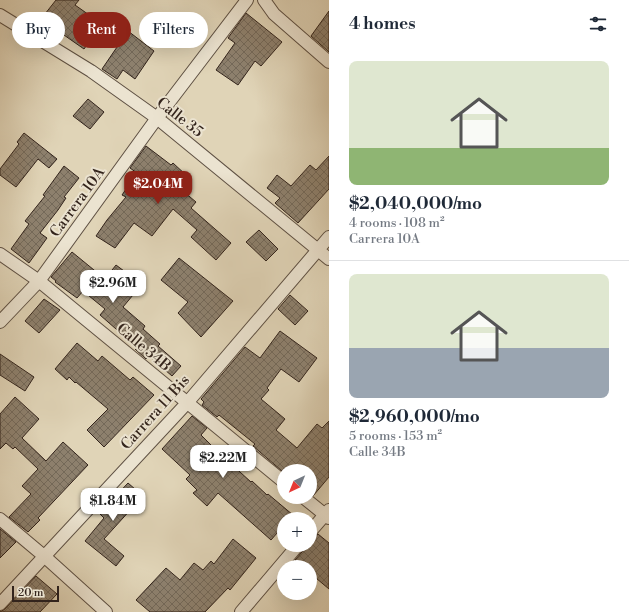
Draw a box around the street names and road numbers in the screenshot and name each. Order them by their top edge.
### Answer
street label: Calle 35 [153,93,207,142]
street label: Carrera 10A [46,163,110,241]
street label: Calle 34B [113,319,175,376]
street label: Carrera 11 Bis [117,371,194,454]

